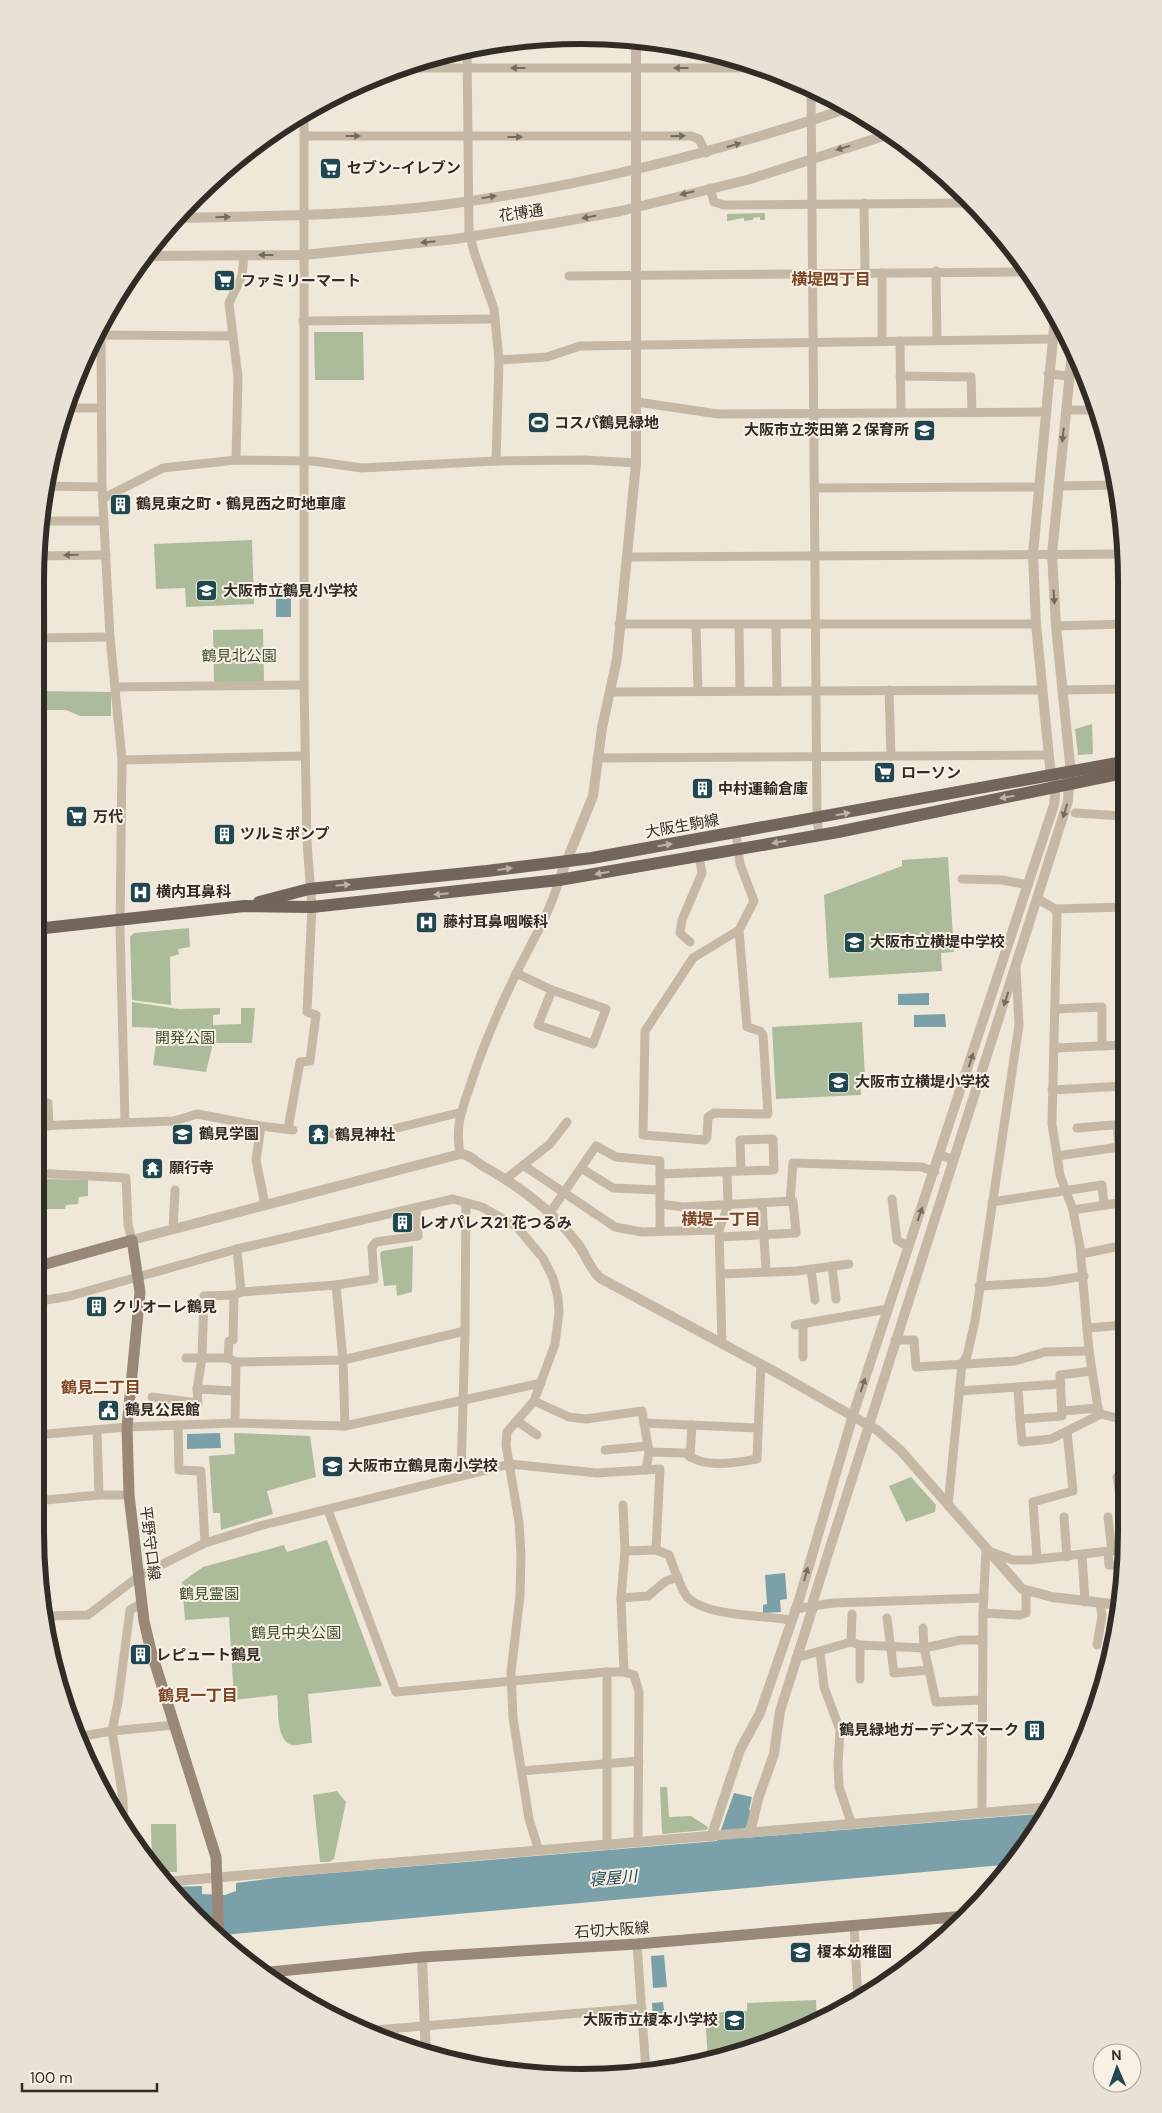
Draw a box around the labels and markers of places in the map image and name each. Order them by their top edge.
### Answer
supermarket icon: セブン-イレブン [319,156,343,180]
place label: セブン-イレブン [347,158,461,178]
supermarket icon: ファミリーマート [213,269,237,293]
place label: ファミリーマート [241,271,361,291]
sports icon: コスパ鶴見緑地 [526,411,550,435]
place label: コスパ鶴見緑地 [554,413,659,433]
school or university icon: 大阪市立茨田第２保育所 [913,418,937,442]
place label: 大阪市立茨田第２保育所 [744,420,909,440]
building icon: 鶴見東之町・鶴見西之町地車庫 [108,492,132,516]
place label: 鶴見東之町・鶴見西之町地車庫 [136,494,346,514]
school or university icon: 大阪市立鶴見小学校 [195,579,219,603]
place label: 大阪市立鶴見小学校 [223,581,358,601]
supermarket icon: ローソン [873,761,897,785]
place label: ローソン [901,763,961,783]
building icon: 中村運輸倉庫 [690,777,714,801]
place label: 中村運輸倉庫 [718,779,808,799]
supermarket icon: 万代 [65,805,89,829]
place label: 万代 [93,807,123,827]
building icon: ツルミポンプ [212,822,236,846]
place label: ツルミポンプ [240,824,330,844]
hospital icon: 横内耳鼻科 [128,880,152,904]
place label: 横内耳鼻科 [156,882,231,902]
hospital icon: 藤村耳鼻咽喉科 [415,910,439,934]
place label: 藤村耳鼻咽喉科 [443,912,548,932]
school or university icon: 大阪市立横堤中学校 [842,930,866,954]
place label: 大阪市立横堤中学校 [870,932,1005,952]
school or university icon: 大阪市立横堤小学校 [827,1070,851,1094]
place label: 大阪市立横堤小学校 [855,1072,990,1092]
school or university icon: 鶴見学園 [171,1122,195,1146]
temple icon: 鶴見神社 [307,1123,331,1147]
place label: 鶴見学園 [199,1124,259,1144]
place label: 鶴見神社 [335,1125,395,1145]
temple icon: 願行寺 [141,1156,165,1180]
place label: 願行寺 [169,1158,214,1178]
building icon: レオパレス21 花つるみ [391,1211,415,1235]
place label: レオパレス21 花つるみ [419,1213,572,1233]
building icon: クリオーレ鶴見 [84,1295,108,1319]
place label: クリオーレ鶴見 [112,1297,217,1317]
public building icon: 鶴見公民館 [97,1398,121,1422]
place label: 鶴見公民館 [125,1400,200,1420]
school or university icon: 大阪市立鶴見南小学校 [320,1454,344,1478]
place label: 大阪市立鶴見南小学校 [348,1456,498,1476]
building icon: レピュート鶴見 [128,1643,152,1667]
place label: レピュート鶴見 [156,1645,261,1665]
building icon: 鶴見緑地ガーデンズマーク [1023,1718,1047,1742]
place label: 鶴見緑地ガーデンズマーク [839,1720,1019,1740]
school or university icon: 榎本幼稚園 [789,1940,813,1964]
place label: 榎本幼稚園 [817,1942,892,1962]
school or university icon: 大阪市立榎本小学校 [722,2008,746,2032]
place label: 大阪市立榎本小学校 [583,2010,718,2030]

